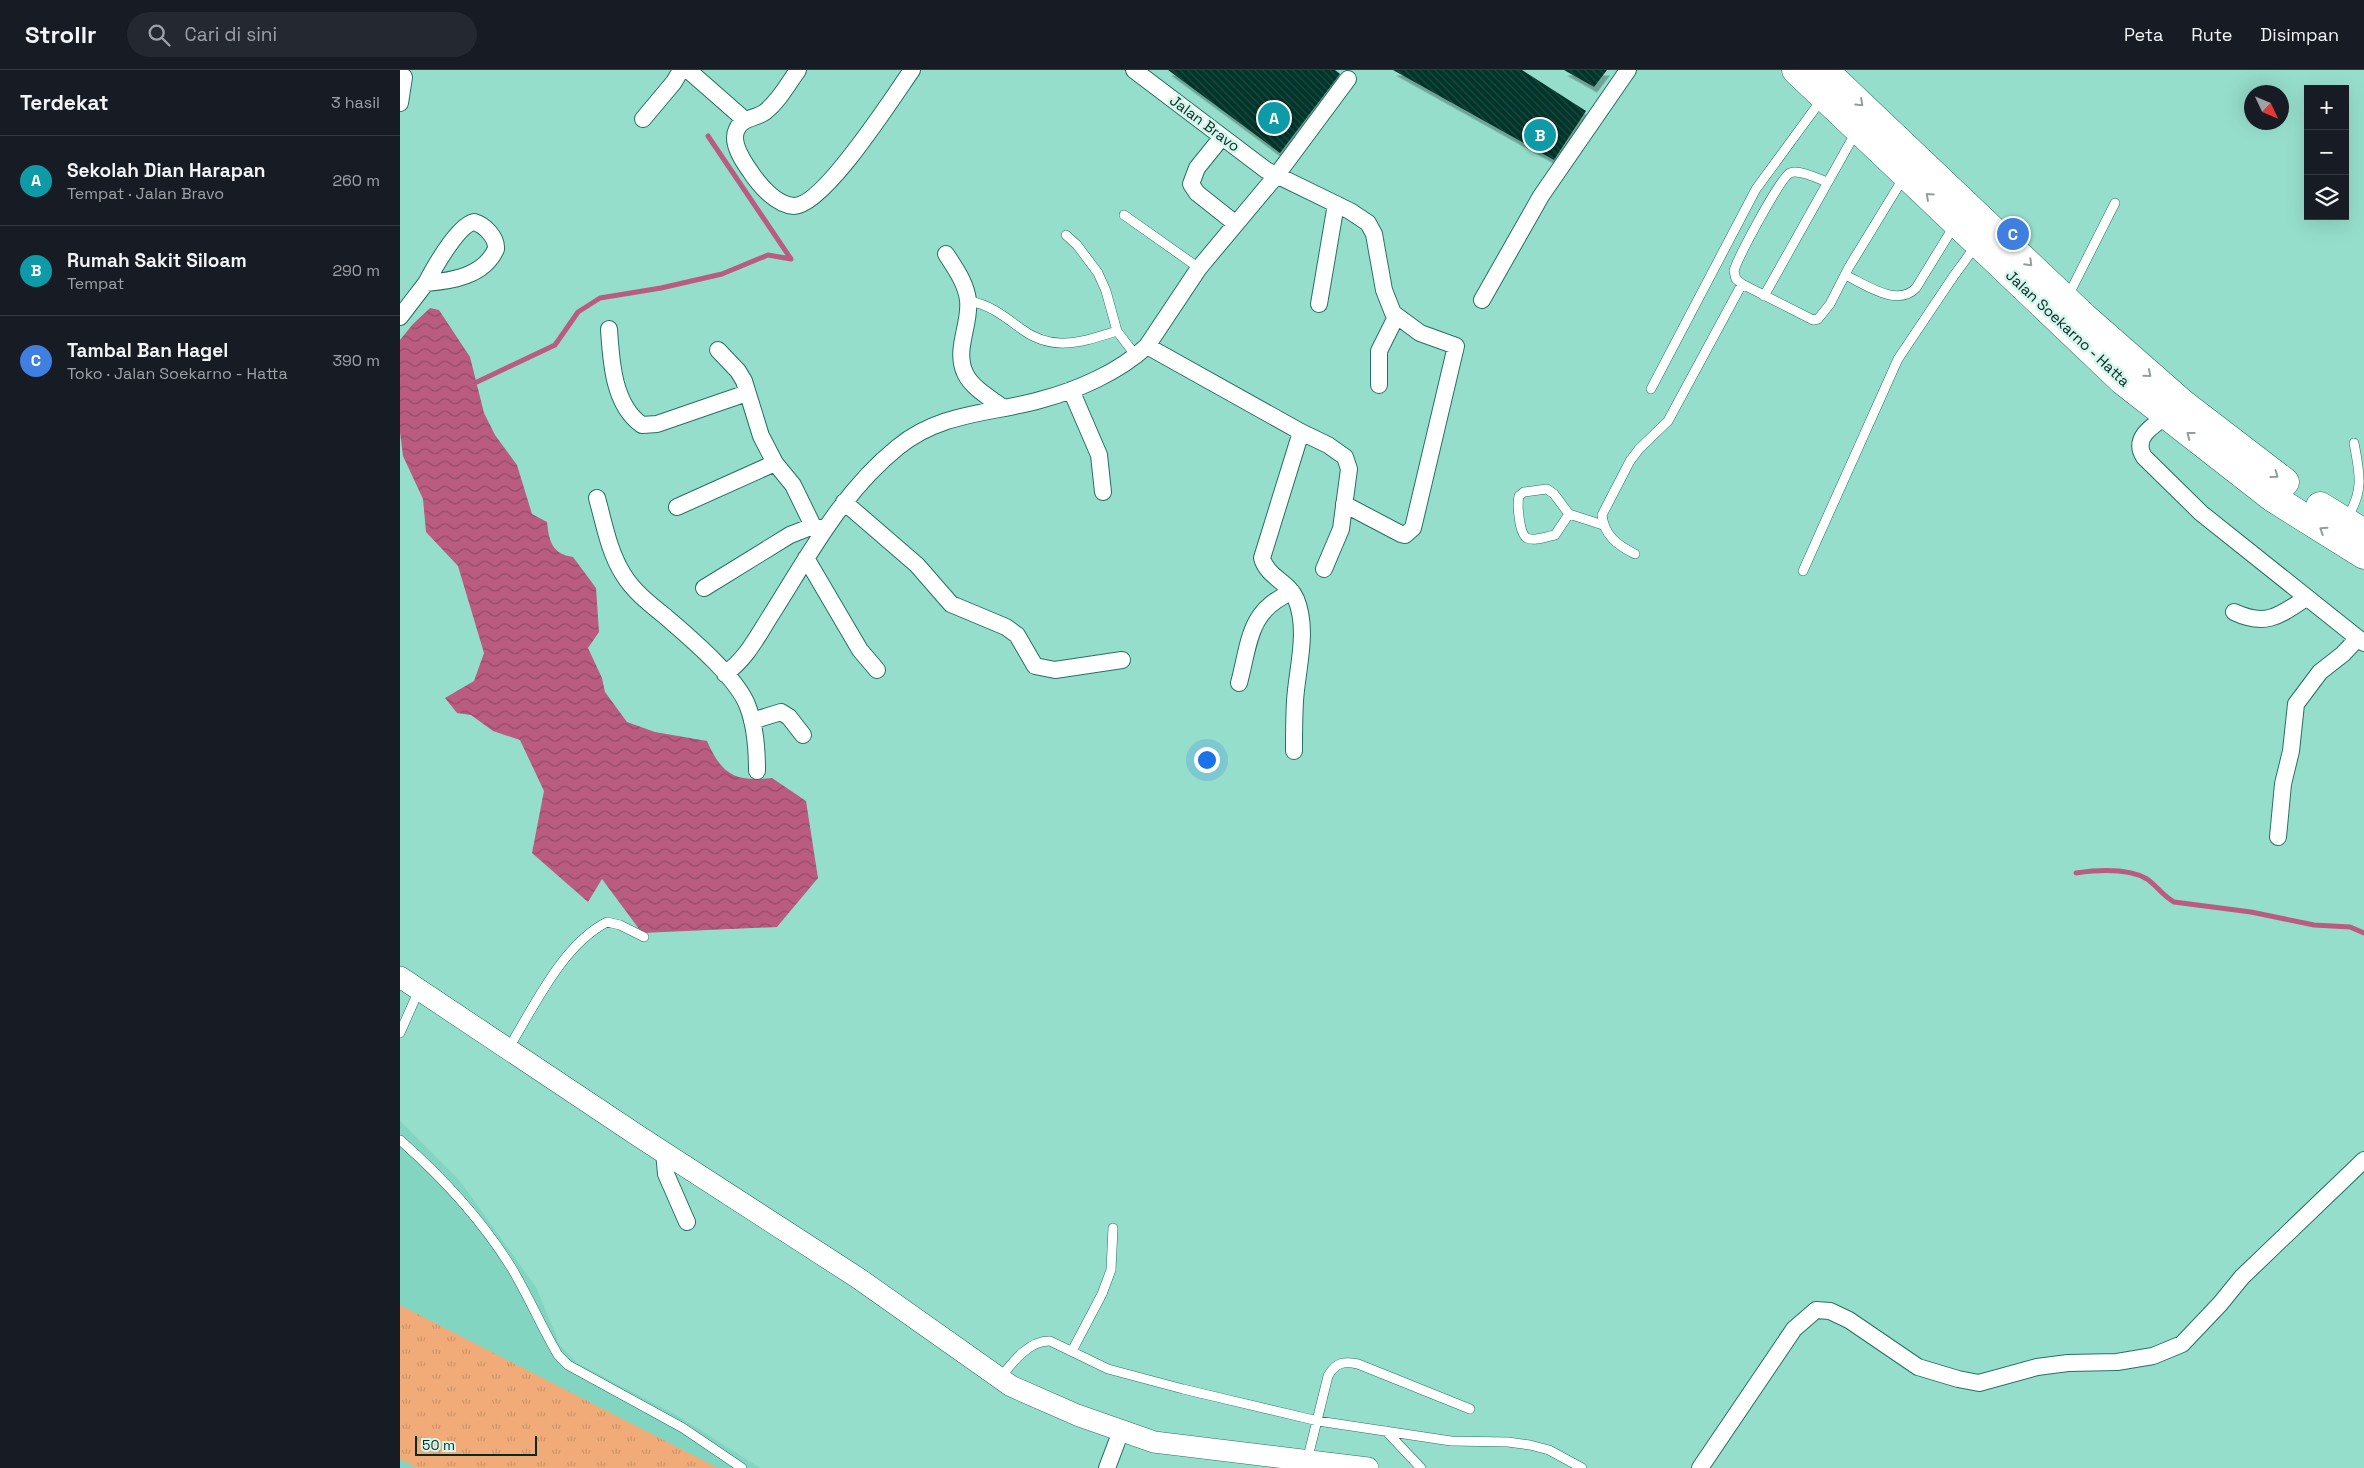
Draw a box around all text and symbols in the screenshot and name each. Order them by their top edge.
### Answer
search box [127,12,477,57]
text: Strollr [25,19,97,50]
icon: search [145,21,173,49]
text: Cari di sini [185,22,277,47]
text: Peta [2124,23,2163,46]
text: Rute [2191,23,2232,46]
text: Disimpan [2260,23,2339,46]
north arrow [2244,85,2289,130]
map controls [2304,85,2349,220]
button: + [2304,85,2349,130]
text: Terdekat [20,89,109,116]
street label: Jalan Bravo [1166,90,1244,156]
text: 3 hasil [331,92,380,113]
one-way arrow [1855,97,1864,106]
pin: A [1258,99,1290,137]
pin: B [1524,116,1556,154]
button: − [2304,130,2349,175]
text: Sekolah Dian Harapan [67,158,266,183]
text: A [31,170,41,191]
text: 260 m [332,170,380,191]
button: layers [2304,175,2349,220]
text: Tempat · Jalan Bravo [67,183,224,204]
one-way arrow [1925,193,1934,202]
pin: C [1997,215,2029,253]
text: Rumah Sakit Siloam [67,248,247,273]
one-way arrow [2023,258,2032,267]
text: B [31,260,41,281]
text: 290 m [332,260,380,281]
street label: Jalan Soekarno - Hatta [2002,265,2134,391]
text: Tempat [67,273,124,294]
text: Tambal Ban Hagel [67,338,228,363]
text: C [31,350,41,371]
text: 390 m [332,350,380,371]
text: Toko · Jalan Soekarno - Hatta [67,363,288,384]
one-way arrow [2142,368,2151,376]
one-way arrow [2187,432,2196,441]
one-way arrow [2269,469,2278,478]
one-way arrow [2319,527,2328,536]
your location [1194,747,1220,773]
scale bar [415,1433,538,1456]
text: 50 m [422,1436,455,1454]

